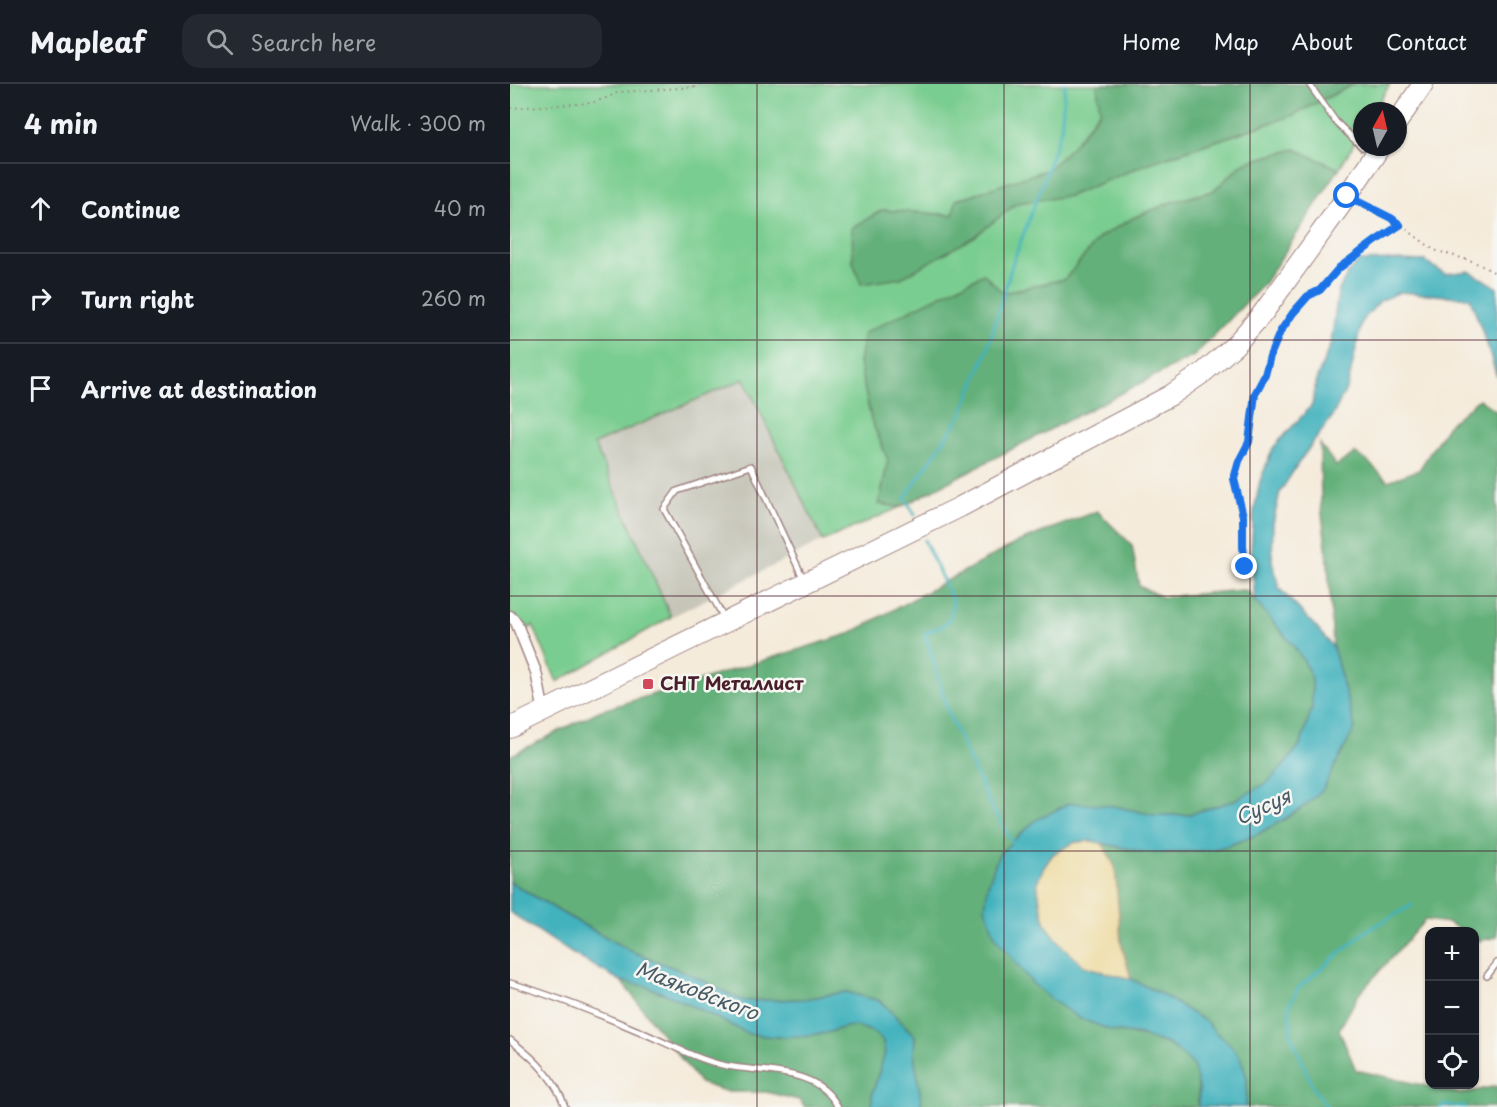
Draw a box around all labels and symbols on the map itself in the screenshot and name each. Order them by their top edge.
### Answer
north arrow [1353,102,1407,156]
route start [1333,182,1359,208]
route end [1231,553,1257,579]
place label: СНТ Металлист [660,669,804,696]
marker: СНТ Металлист [641,677,655,691]
water label: Сусуя [1230,780,1296,832]
water label: Маяковского [632,953,765,1028]

